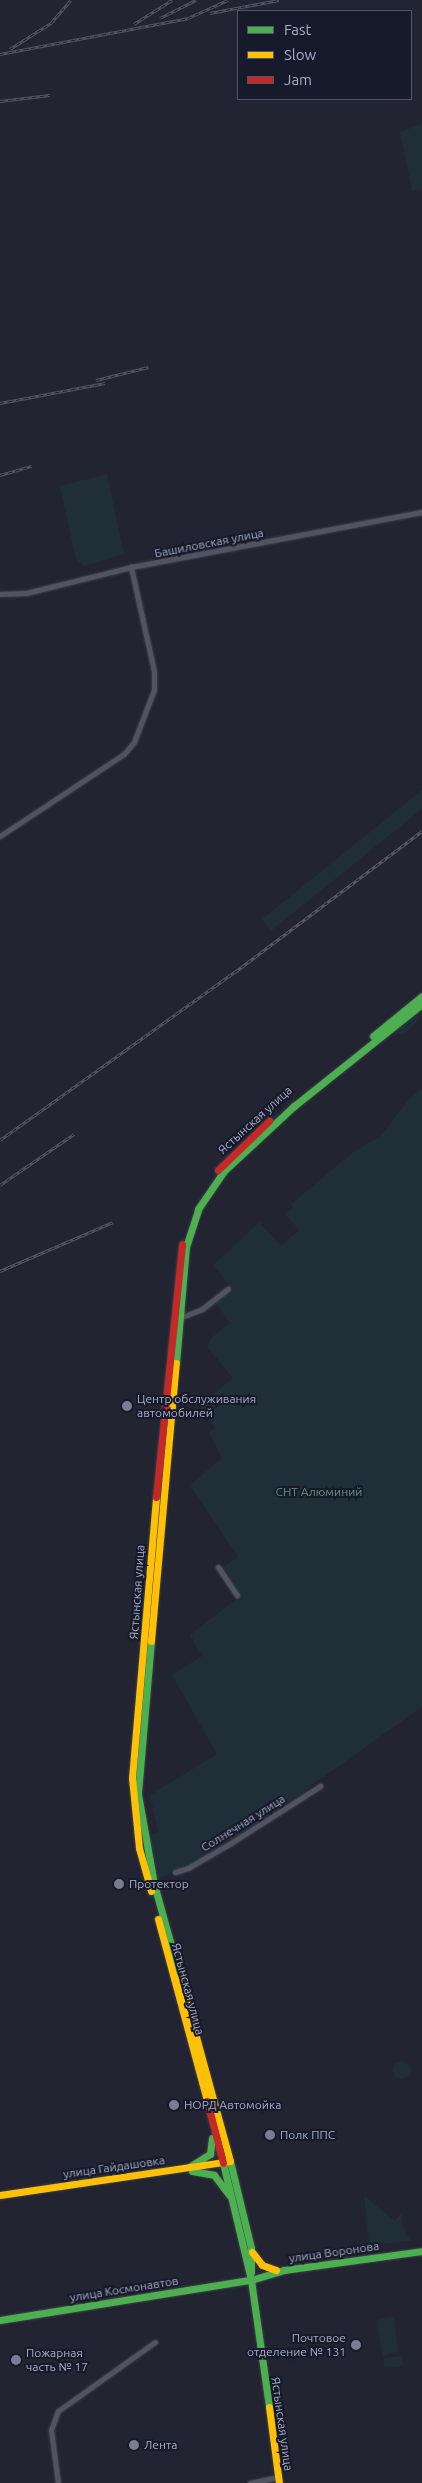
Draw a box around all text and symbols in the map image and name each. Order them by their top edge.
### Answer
legend [237,10,412,100]
text: Fast [284,21,311,38]
text: Slow [284,46,316,63]
text: Jam [284,71,312,88]
street label: Башиловская улица [153,525,265,561]
street label: Ястынская улица [215,1083,295,1157]
place label: Центр обслуживания автомобилей [137,1392,256,1420]
marker: Центр обслуживания автомобилей [121,1400,133,1412]
park label: СНТ Алюминий [276,1485,362,1499]
street label: Ястынская улица [127,1544,147,1640]
street label: Солнечная улица [198,1791,288,1855]
place label: Протектор [129,1877,189,1891]
marker: Протектор [113,1878,125,1890]
street label: Ястынская улица [169,1942,207,2036]
place label: НОРД Автомойка [184,2098,281,2112]
marker: НОРД Автомойка [168,2099,180,2111]
place label: Полк ППС [280,2128,335,2142]
marker: Полк ППС [264,2129,276,2141]
street label: улица Гайдашовка [62,2153,166,2181]
street label: улица Воронова [288,2239,380,2265]
street label: улица Космонавтов [69,2273,179,2305]
place label: Почтовое отделение № 131 [247,2331,346,2359]
marker: Почтовое отделение № 131 [350,2339,362,2351]
place label: Пожарная часть № 17 [26,2346,88,2374]
marker: Пожарная часть № 17 [10,2354,22,2366]
street label: Ястынская улица [268,2376,296,2472]
place label: Лента [144,2438,177,2452]
marker: Лента [128,2439,140,2451]

